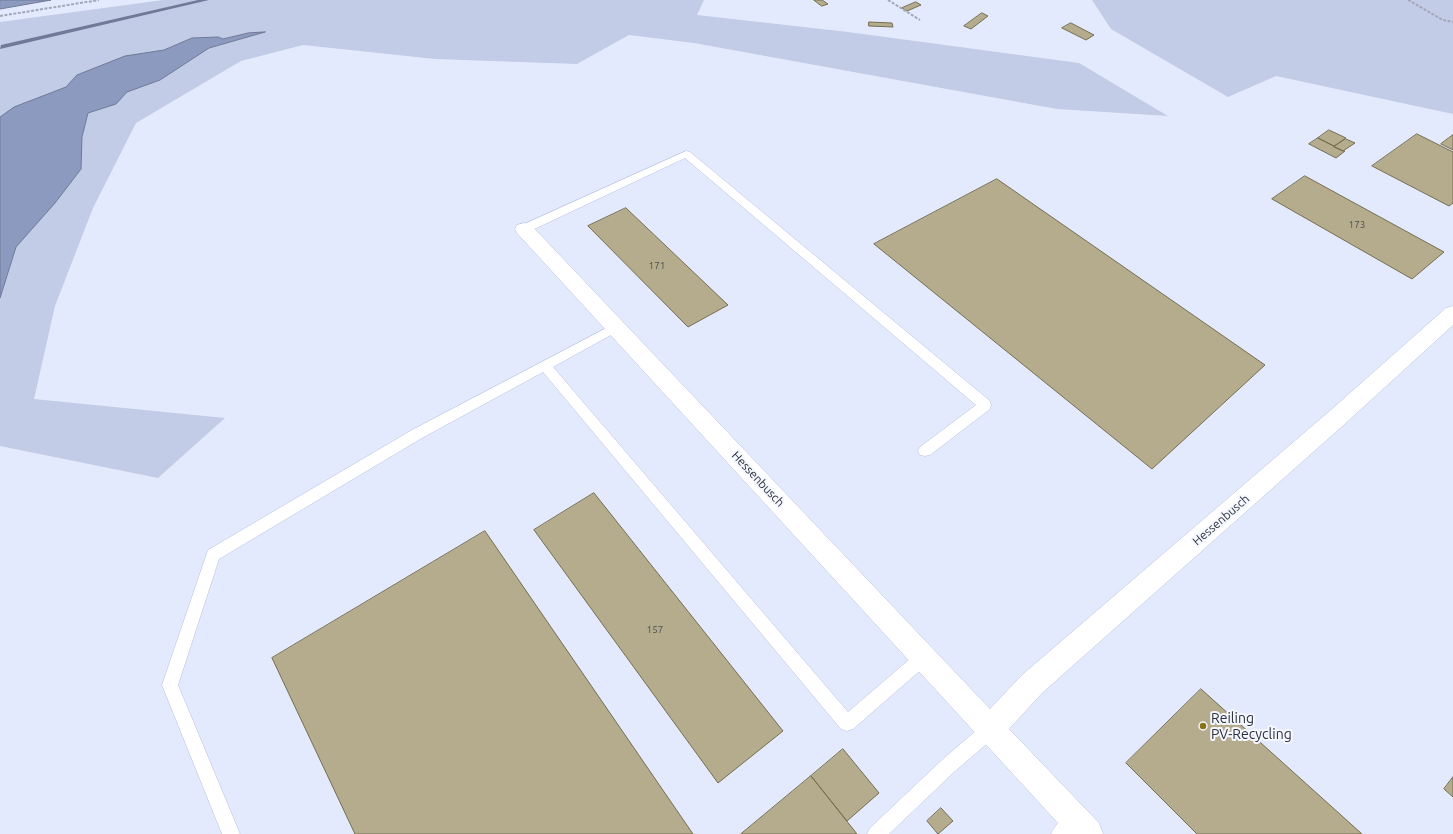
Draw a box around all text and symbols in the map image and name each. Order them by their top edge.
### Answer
house number: 173 [1349,219,1365,231]
house number: 171 [649,260,665,272]
street label: Hessenbusch [729,448,787,510]
street label: Hessenbusch [1190,491,1252,549]
house number: 157 [647,624,663,636]
place label: Reiling PV-Recycling [1211,710,1292,742]
marker: Reiling PV-Recycling [1198,721,1208,731]

